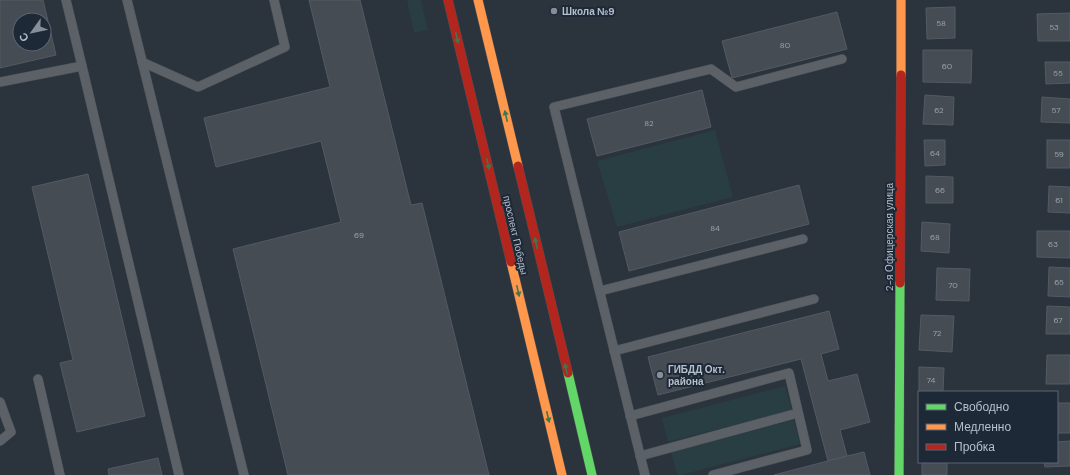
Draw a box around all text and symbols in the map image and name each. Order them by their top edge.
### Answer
place label: Школа №9 [562,5,615,18]
marker: Школа №9 [549,6,559,16]
north arrow [12,12,52,52]
house number: 58 [936,18,946,28]
house number: 53 [1049,22,1059,32]
text: С [16,30,32,45]
one-way arrow [455,32,461,44]
house number: 80 [780,40,791,50]
house number: 60 [942,61,953,71]
house number: 55 [1053,68,1063,78]
house number: 62 [934,105,944,115]
house number: 57 [1051,105,1061,115]
one-way arrow [503,110,509,122]
house number: 82 [644,118,654,128]
house number: 64 [930,148,940,158]
house number: 59 [1054,149,1064,159]
one-way arrow [485,158,491,171]
street label: 2-я Офицерская улица [883,182,896,291]
house number: 66 [935,185,945,195]
street label: проспект Победы [500,194,531,276]
house number: 61 [1055,195,1063,205]
house number: 84 [710,223,720,233]
house number: 69 [354,230,364,240]
house number: 68 [930,232,940,242]
one-way arrow [533,236,539,249]
house number: 63 [1048,239,1058,249]
house number: 65 [1054,277,1064,287]
house number: 70 [948,280,958,290]
one-way arrow [515,285,521,297]
house number: 67 [1053,315,1063,325]
house number: 72 [933,328,942,338]
one-way arrow [563,363,569,375]
place label: ГИБДД Окт. района [668,363,725,388]
marker: ГИБДД Окт. района [655,370,665,380]
house number: 74 [927,375,935,385]
legend [918,391,1058,463]
text: Свободно [954,399,1009,415]
one-way arrow [546,411,552,423]
text: Медленно [954,419,1011,435]
text: Пробка [954,439,995,455]

